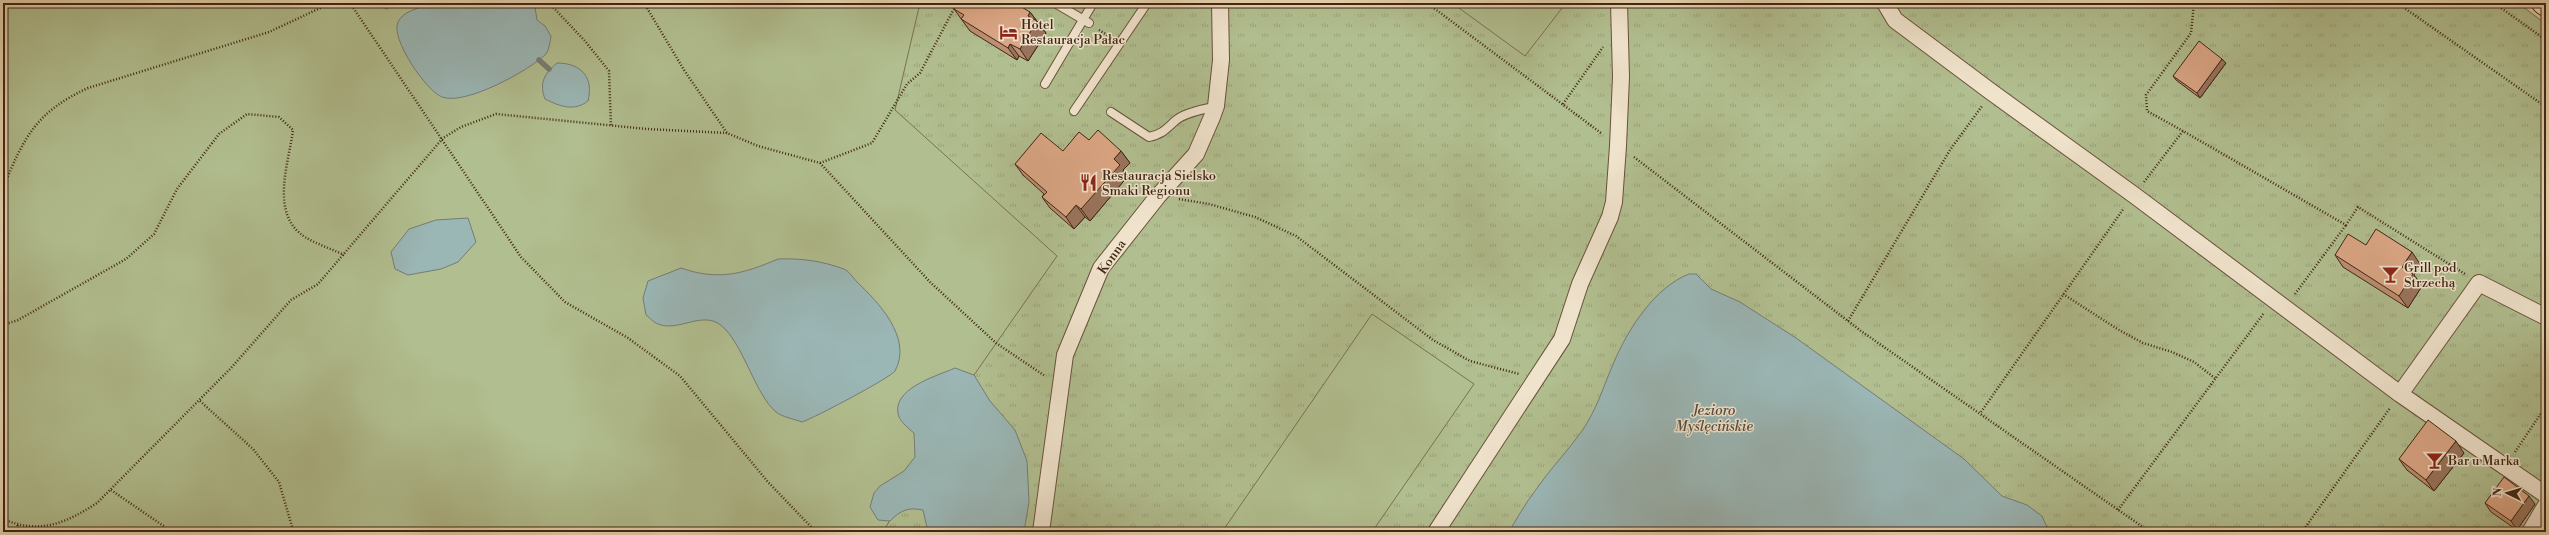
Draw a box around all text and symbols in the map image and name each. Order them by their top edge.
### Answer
place label: Hotel Restauracja Pałac [1021,17,1126,48]
hotel icon: Hotel Restauracja Pałac [998,22,1018,42]
place label: Restauracja Sielsko Smaki Regionu [1102,168,1216,199]
restaurant icon: Restauracja Sielsko Smaki Regionu [1079,173,1099,193]
street label: Konna [1094,236,1130,277]
place label: Grill pod Strzechą [2404,260,2457,291]
bar icon: Grill pod Strzechą [2381,265,2401,285]
water label: Jezioro Myślęcińskie [1675,402,1753,436]
bar icon: Bar u Marka [2425,451,2445,471]
place label: Bar u Marka [2447,453,2520,469]
north arrow [2487,473,2527,513]
text: N [2491,487,2505,497]

